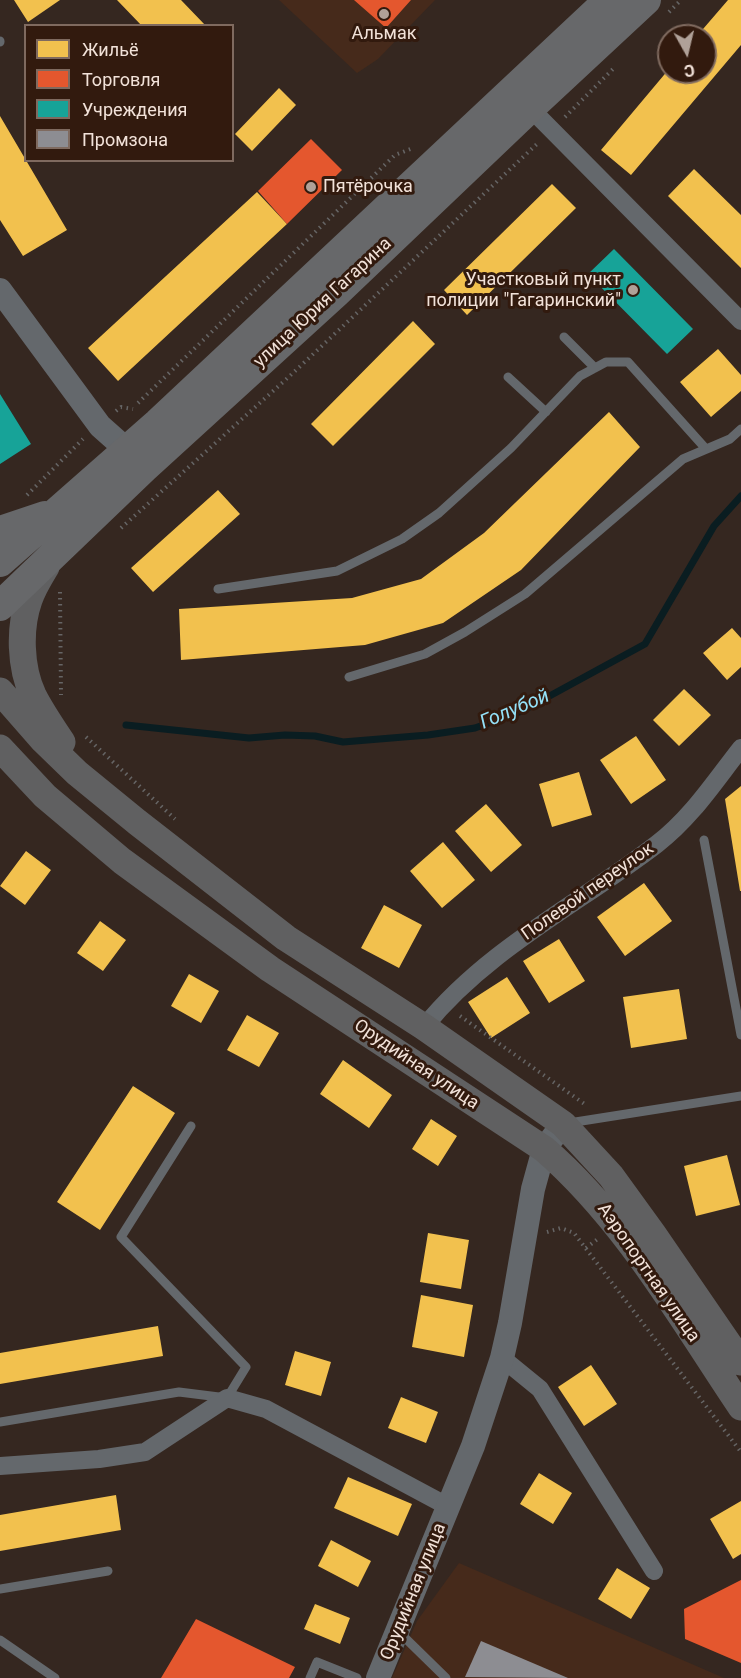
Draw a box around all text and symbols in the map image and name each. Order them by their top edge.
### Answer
marker: Альмак [377,7,391,21]
place label: Альмак [352,23,416,45]
legend [24,24,234,162]
north arrow [657,24,717,84]
text: Жильё [82,39,138,60]
text: С [683,60,696,80]
text: Торговля [82,69,160,90]
text: Учреждения [82,99,187,120]
text: Промзона [82,129,168,150]
place label: Пятёрочка [323,176,413,198]
marker: Пятёрочка [304,180,318,194]
street label: улица Юрия Гагарина [250,233,396,373]
place label: Участковый пункт полиции "Гагаринский" [426,269,621,312]
marker: Участковый пункт полиции "Гагаринский" [626,283,640,297]
water label: Голубой [477,685,553,735]
street label: Полевой переулок [518,838,658,946]
street label: Орудийная улица [349,1015,483,1115]
street label: Аэропортная улица [592,1199,704,1347]
street label: Орудийная улица [377,1520,451,1664]

